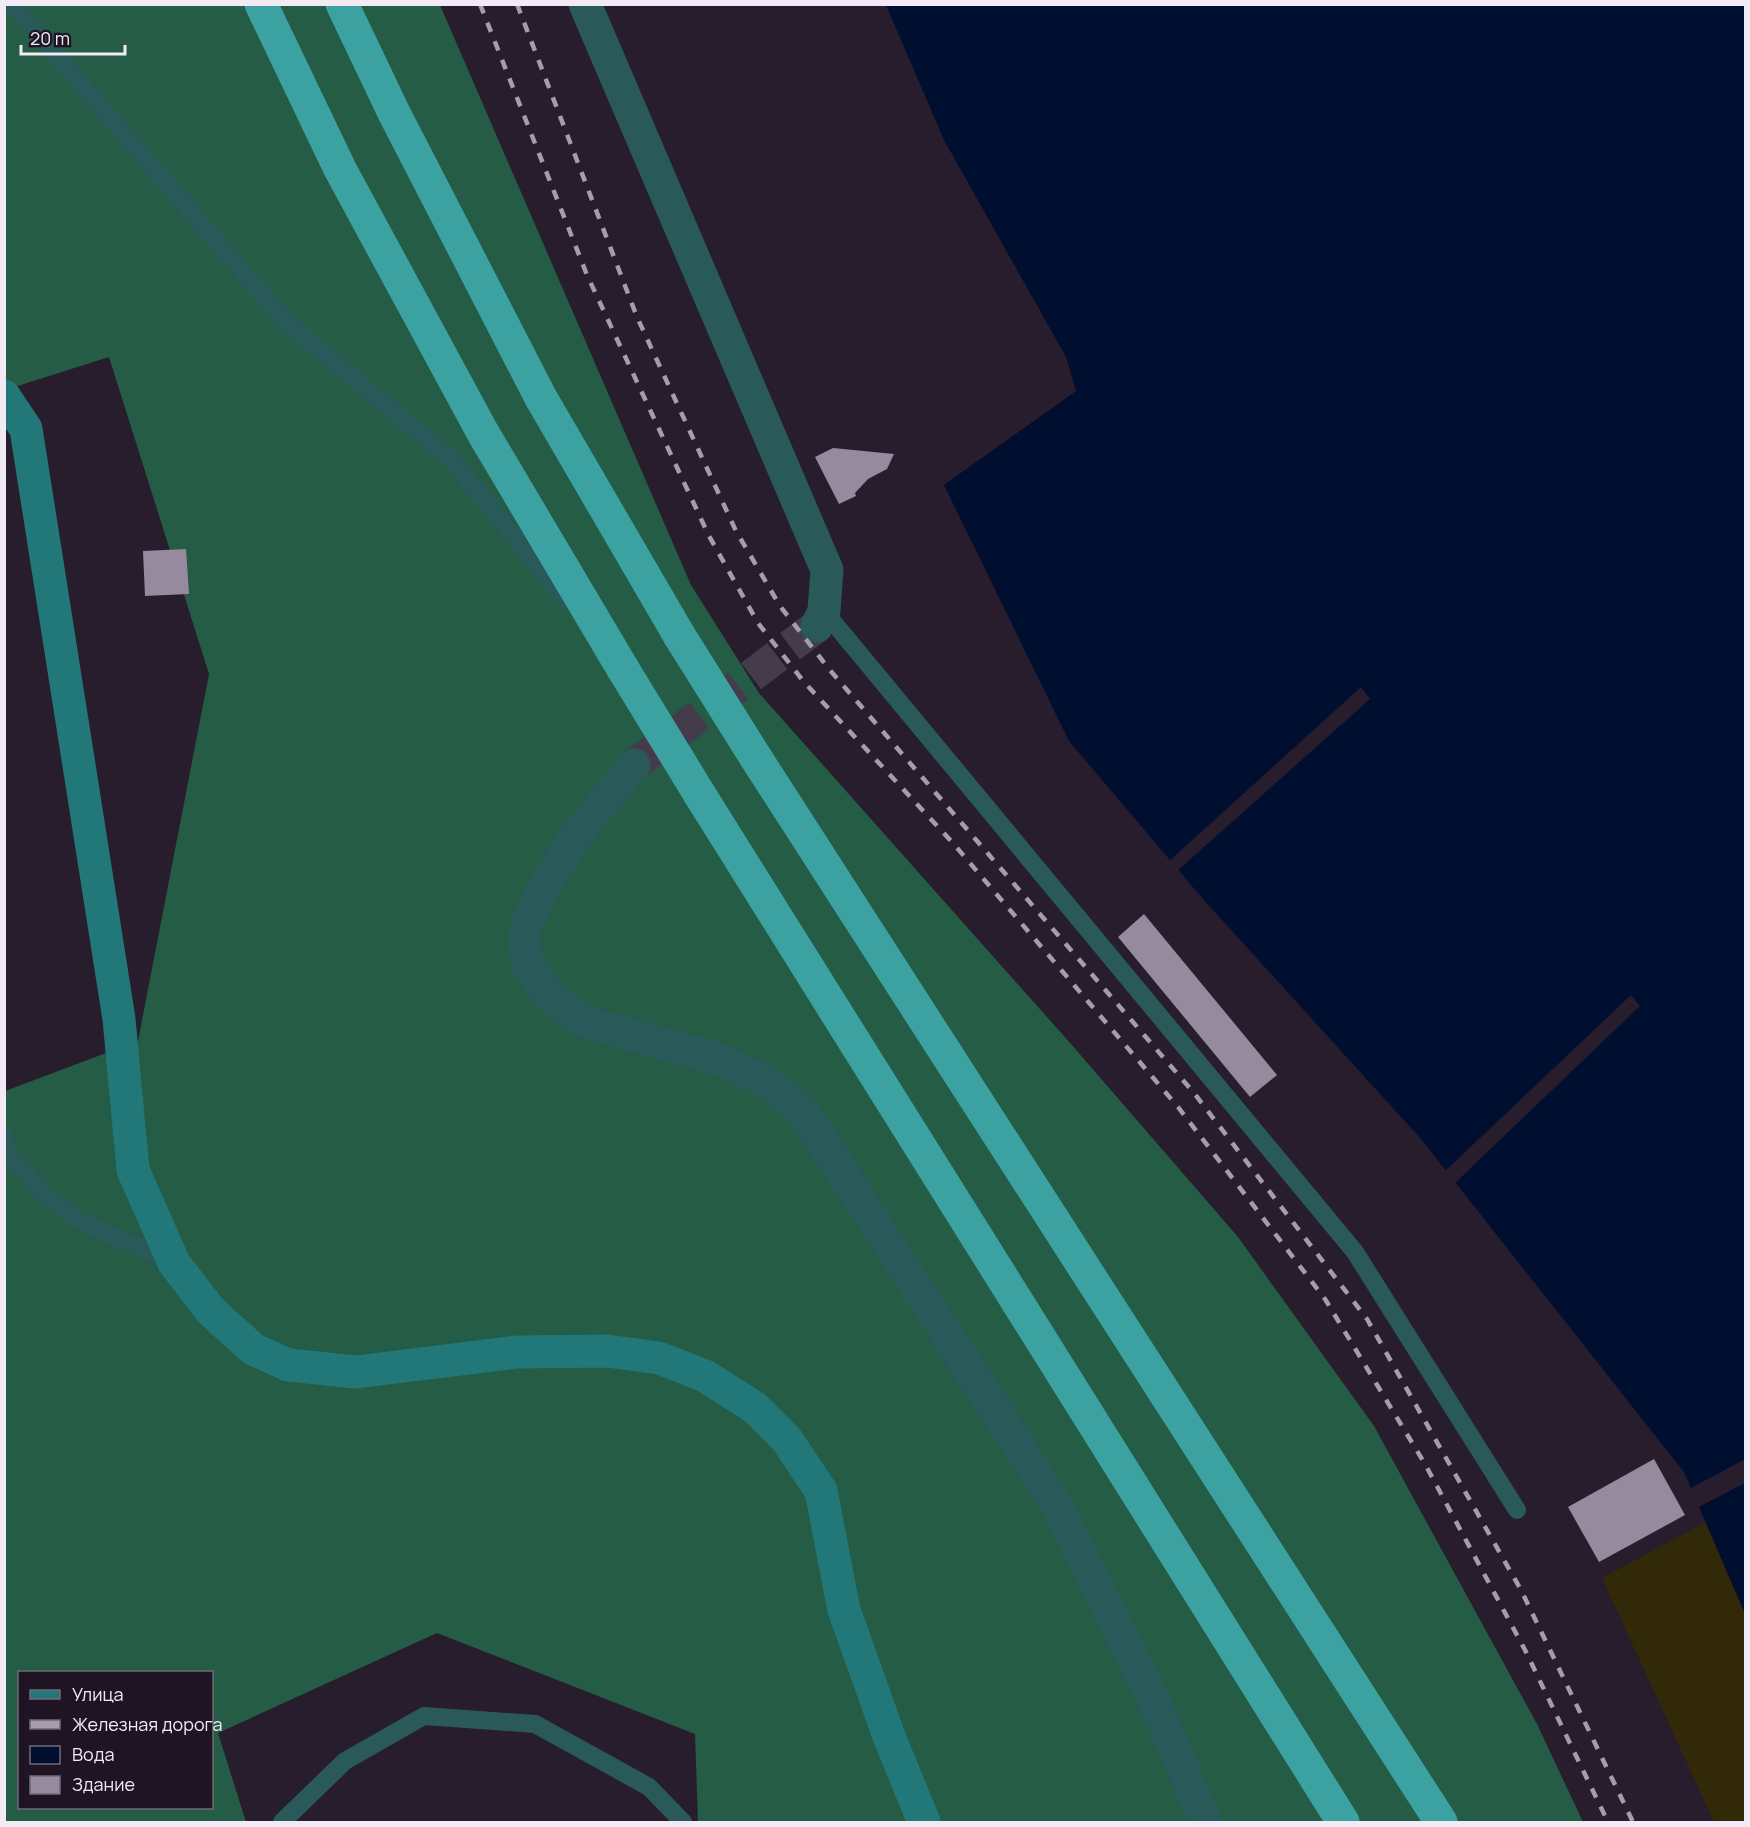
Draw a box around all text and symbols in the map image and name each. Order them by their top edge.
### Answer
scale bar [21,18,124,56]
text: 20 m [30,26,70,50]
legend [18,1671,213,1809]
text: Улица [72,1682,124,1706]
text: Железная дорога [72,1712,223,1736]
text: Вода [72,1742,114,1766]
text: Здание [72,1772,135,1796]

